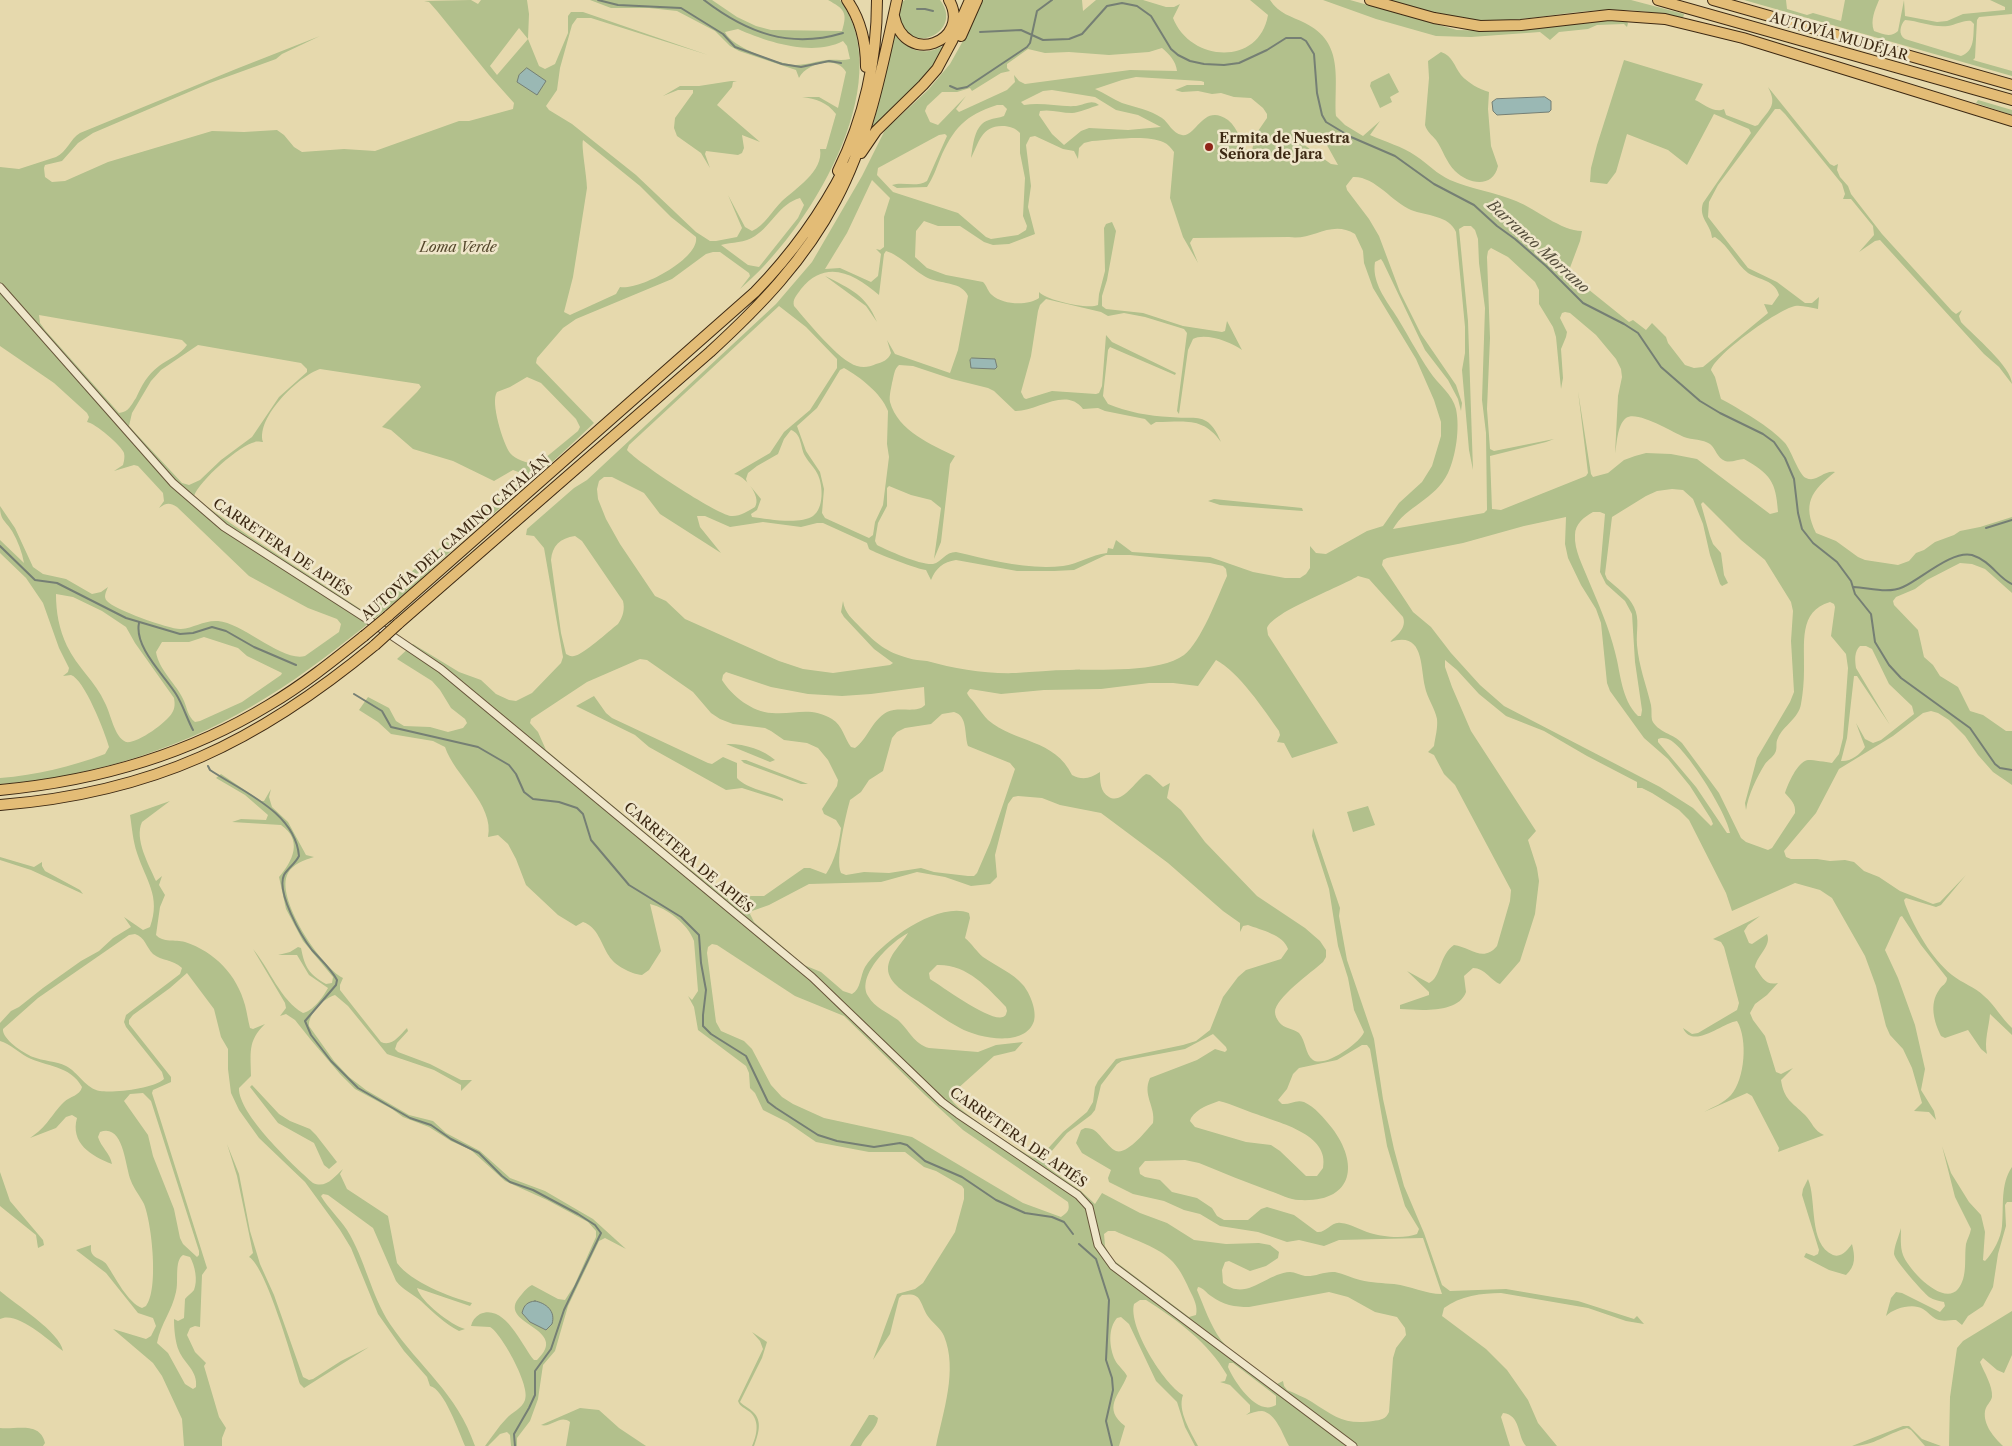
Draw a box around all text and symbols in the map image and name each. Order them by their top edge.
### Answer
street label: AUTOVÍA MUDÉJAR [1768,9,1910,65]
place label: Ermita de Nuestra Señora de Jara [1219,131,1350,164]
marker: Ermita de Nuestra Señora de Jara [1203,141,1215,153]
water label: Barranco Morrano [1483,196,1593,298]
park label: Loma Verde [420,240,496,256]
street label: AUTOVÍA DEL CAMINO CATALÁN [358,452,554,624]
street label: CARRETERA DE APIÉS [210,495,354,601]
street label: CARRETERA DE APIÉS [620,799,756,917]
street label: CARRETERA DE APIÉS [946,1084,1090,1192]

